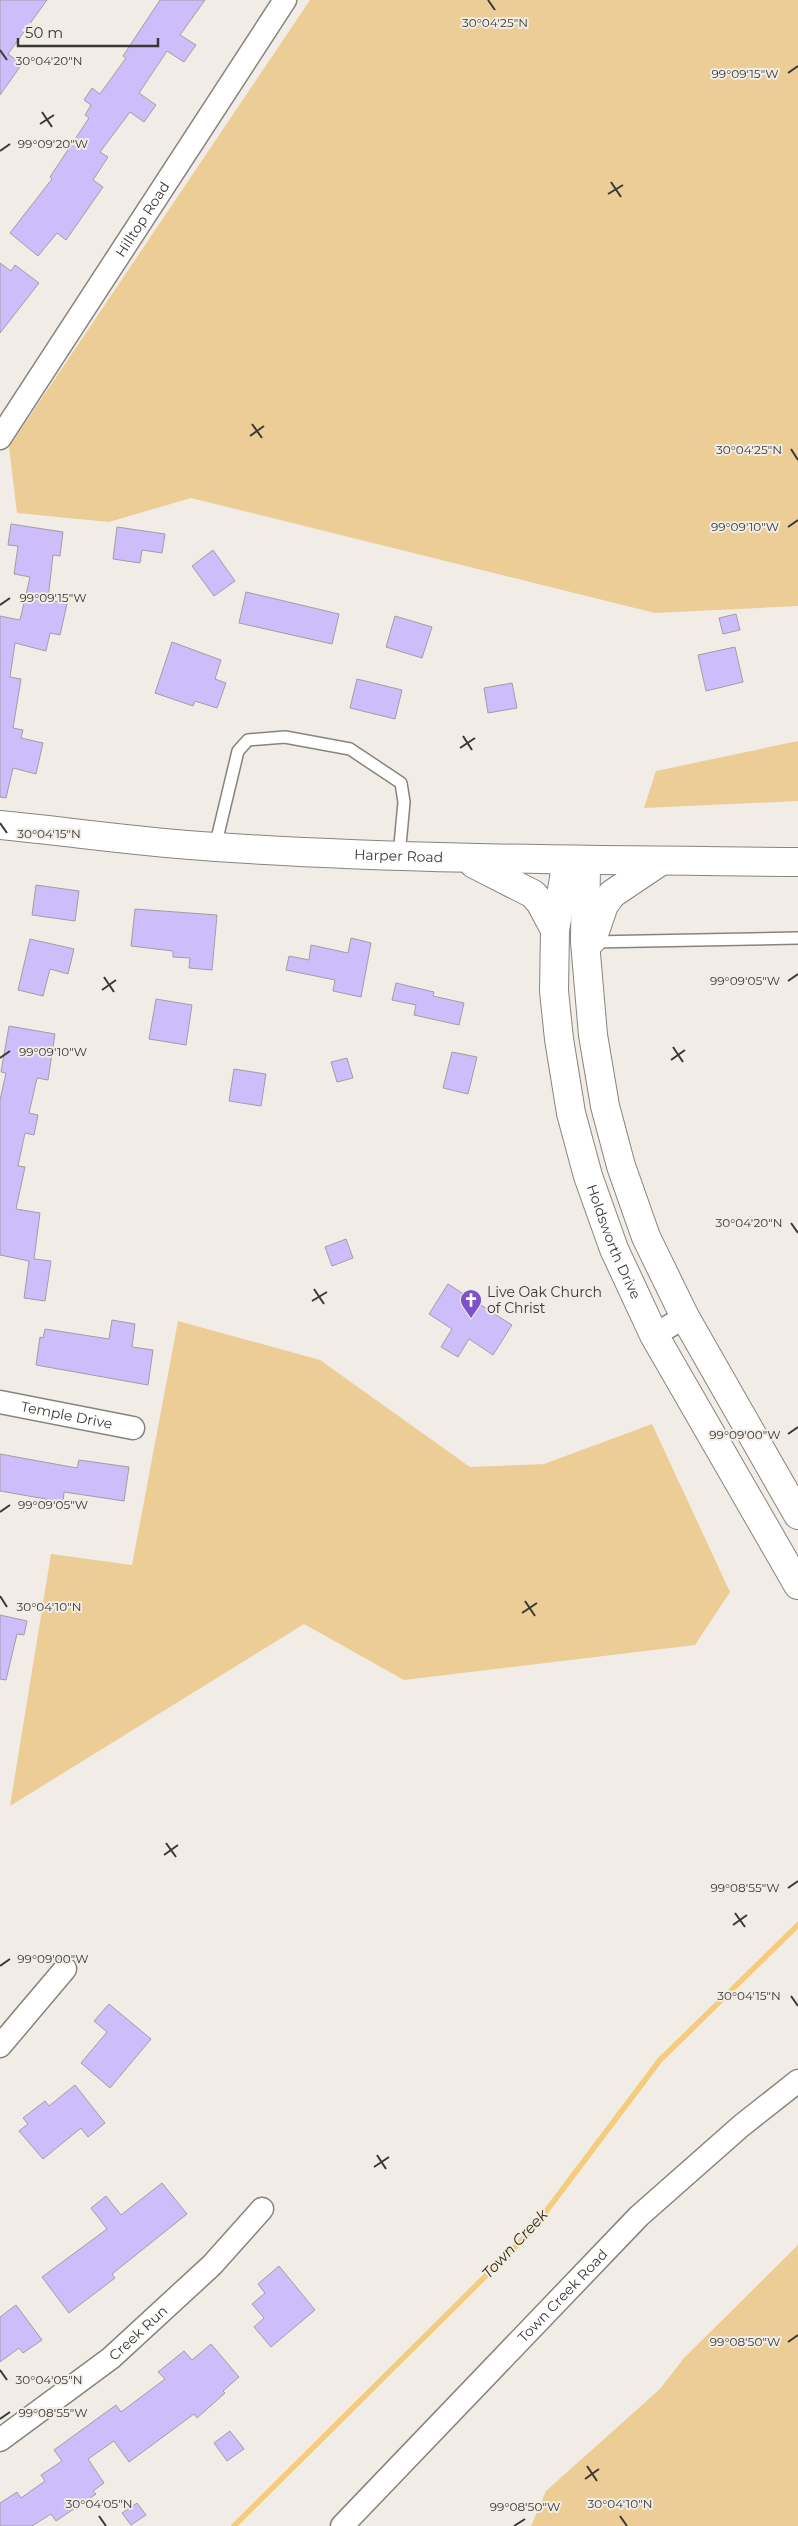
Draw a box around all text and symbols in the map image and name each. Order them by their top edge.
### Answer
scale bar [18,15,158,47]
text: 30°04'25"N [462,15,528,30]
text: 50 m [25,23,63,42]
text: 30°04'20"N [15,53,83,68]
text: 99°09'15"W [712,66,778,81]
text: 99°09'20"W [18,136,88,151]
street label: Hilltop Road [111,178,174,260]
text: 30°04'25"N [716,442,782,457]
text: 99°09'10"W [711,519,779,534]
text: 99°09'15"W [20,590,86,605]
text: 30°04'15"N [17,826,81,841]
street label: Harper Road [354,845,443,866]
text: 99°09'05"W [710,973,780,988]
text: 99°09'10"W [19,1044,87,1059]
street label: Holdsworth Drive [583,1182,645,1302]
text: 30°04'20"N [715,1215,783,1230]
place label: Live Oak Church of Christ [487,1283,602,1317]
church icon: Live Oak Church of Christ [459,1288,483,1319]
street label: Temple Drive [19,1397,114,1433]
text: 99°09'00"W [709,1427,781,1442]
text: 99°09'05"W [18,1497,88,1512]
text: 30°04'10"N [17,1599,81,1614]
text: 99°08'55"W [710,1880,780,1895]
text: 99°09'00"W [17,1951,89,1966]
text: 30°04'15"N [717,1988,781,2003]
water label: Town Creek [478,2204,552,2282]
street label: Town Creek Road [514,2245,611,2346]
street label: Creek Run [105,2301,171,2364]
text: 99°08'50"W [710,2334,780,2349]
text: 30°04'05"N [16,2372,82,2387]
text: 99°08'55"W [18,2405,88,2420]
text: 30°04'05"N [66,2496,132,2511]
text: 30°04'10"N [588,2496,652,2511]
text: 99°08'50"W [490,2499,560,2514]

